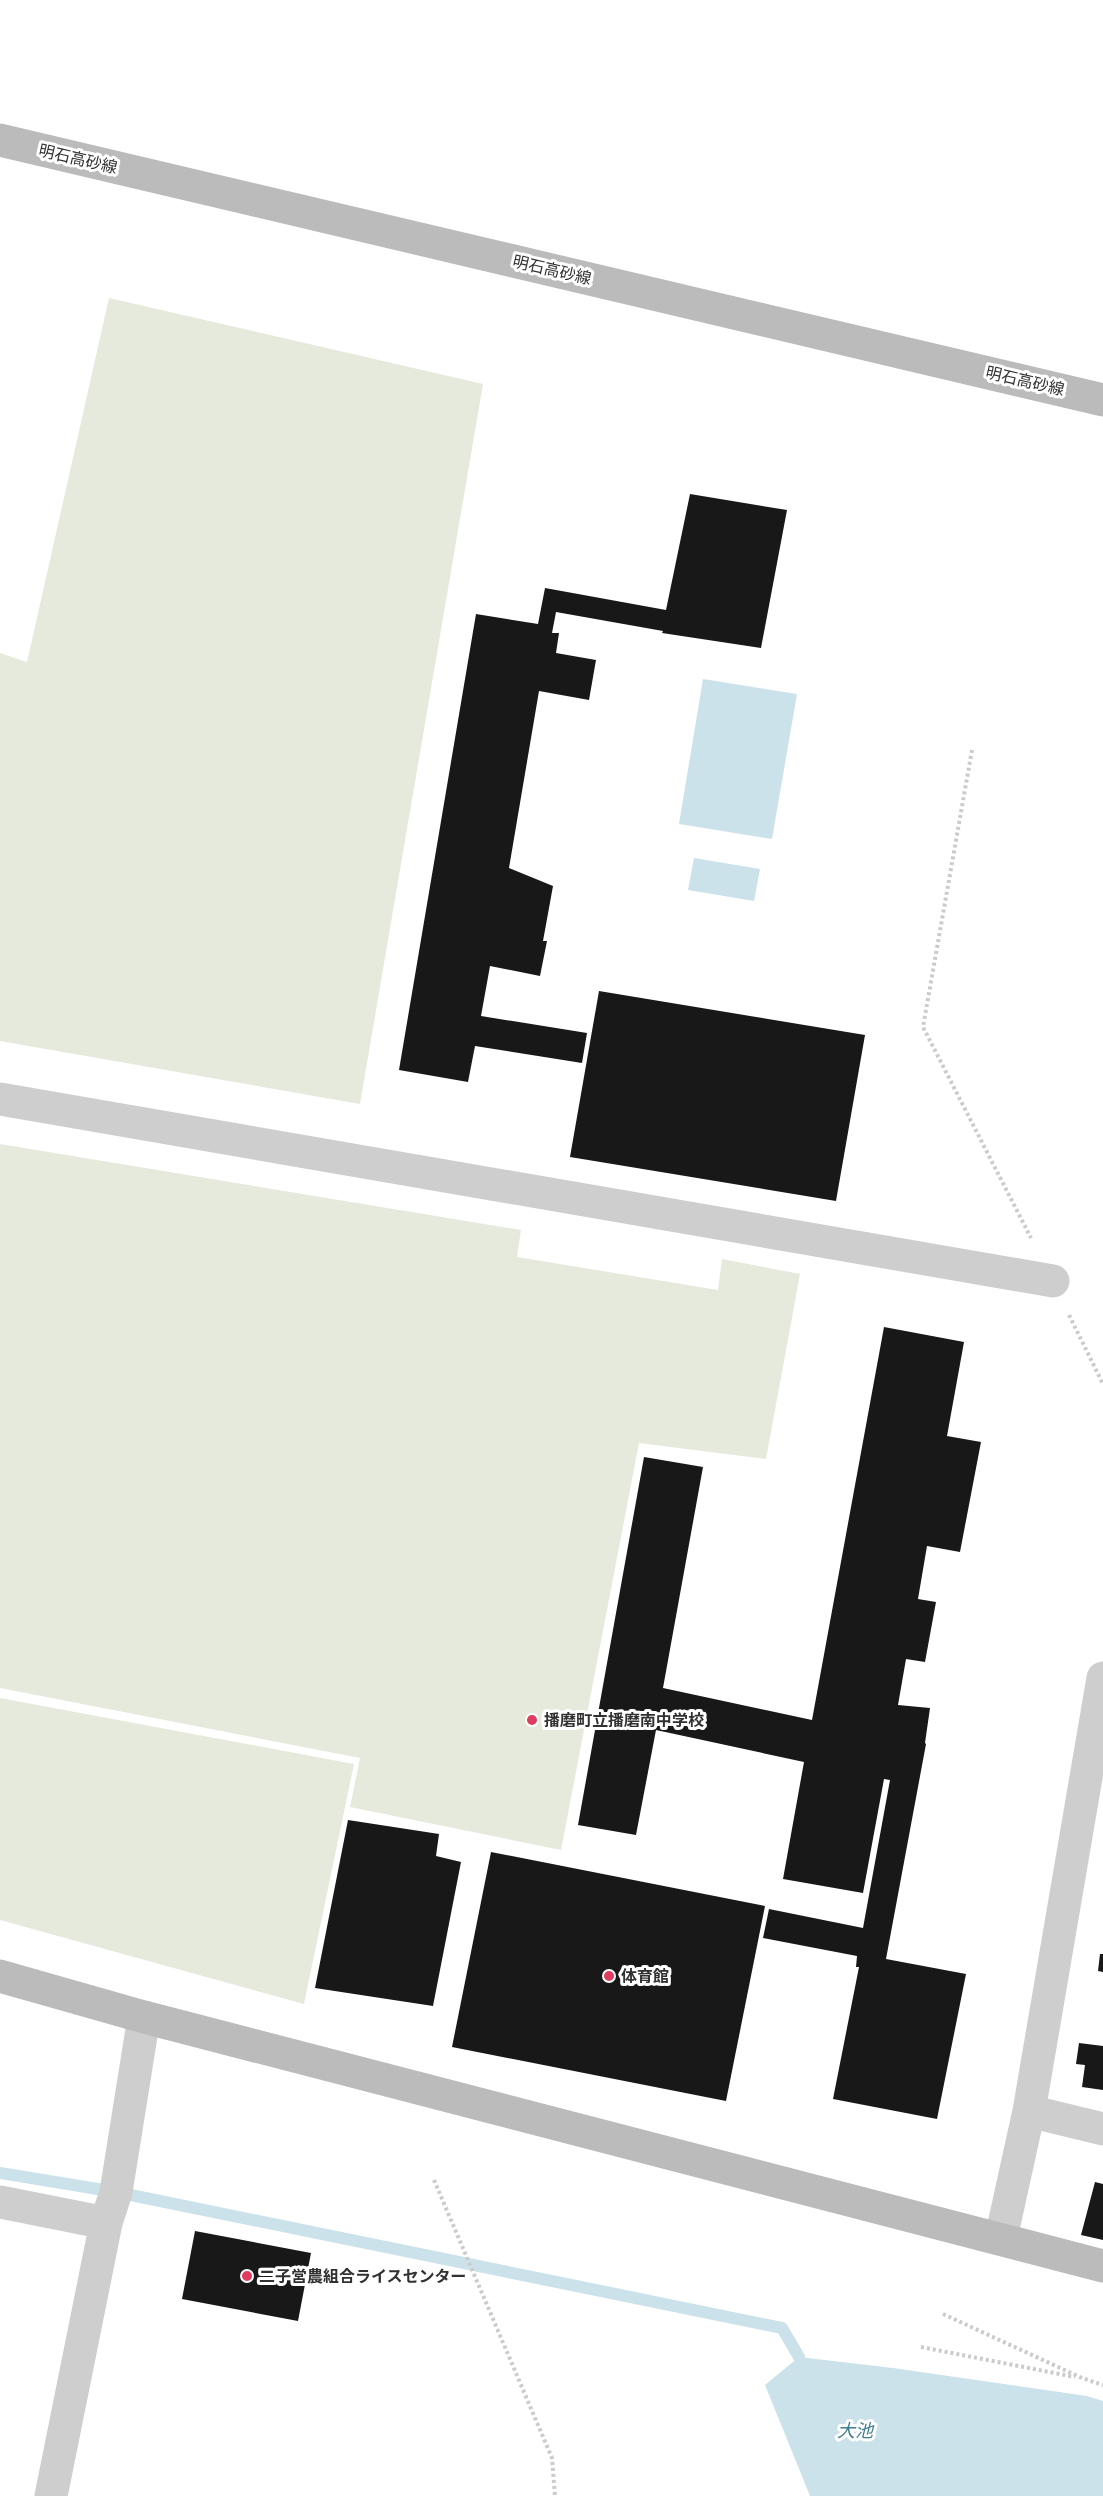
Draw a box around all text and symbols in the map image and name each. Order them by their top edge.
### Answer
street label: 明石高砂線 [37,141,119,177]
street label: 明石高砂線 [511,252,593,288]
street label: 明石高砂線 [984,363,1066,399]
place label: 播磨町立播磨南中学校 [544,1711,704,1730]
marker: 播磨町立播磨南中学校 [525,1713,539,1727]
place label: 体育館 [621,1967,669,1986]
marker: 体育館 [602,1969,616,1983]
place label: 二子営農組合ライスセンター [259,2267,467,2286]
marker: 二子営農組合ライスセンター [240,2269,254,2283]
water label: 大池 [837,2420,875,2441]

